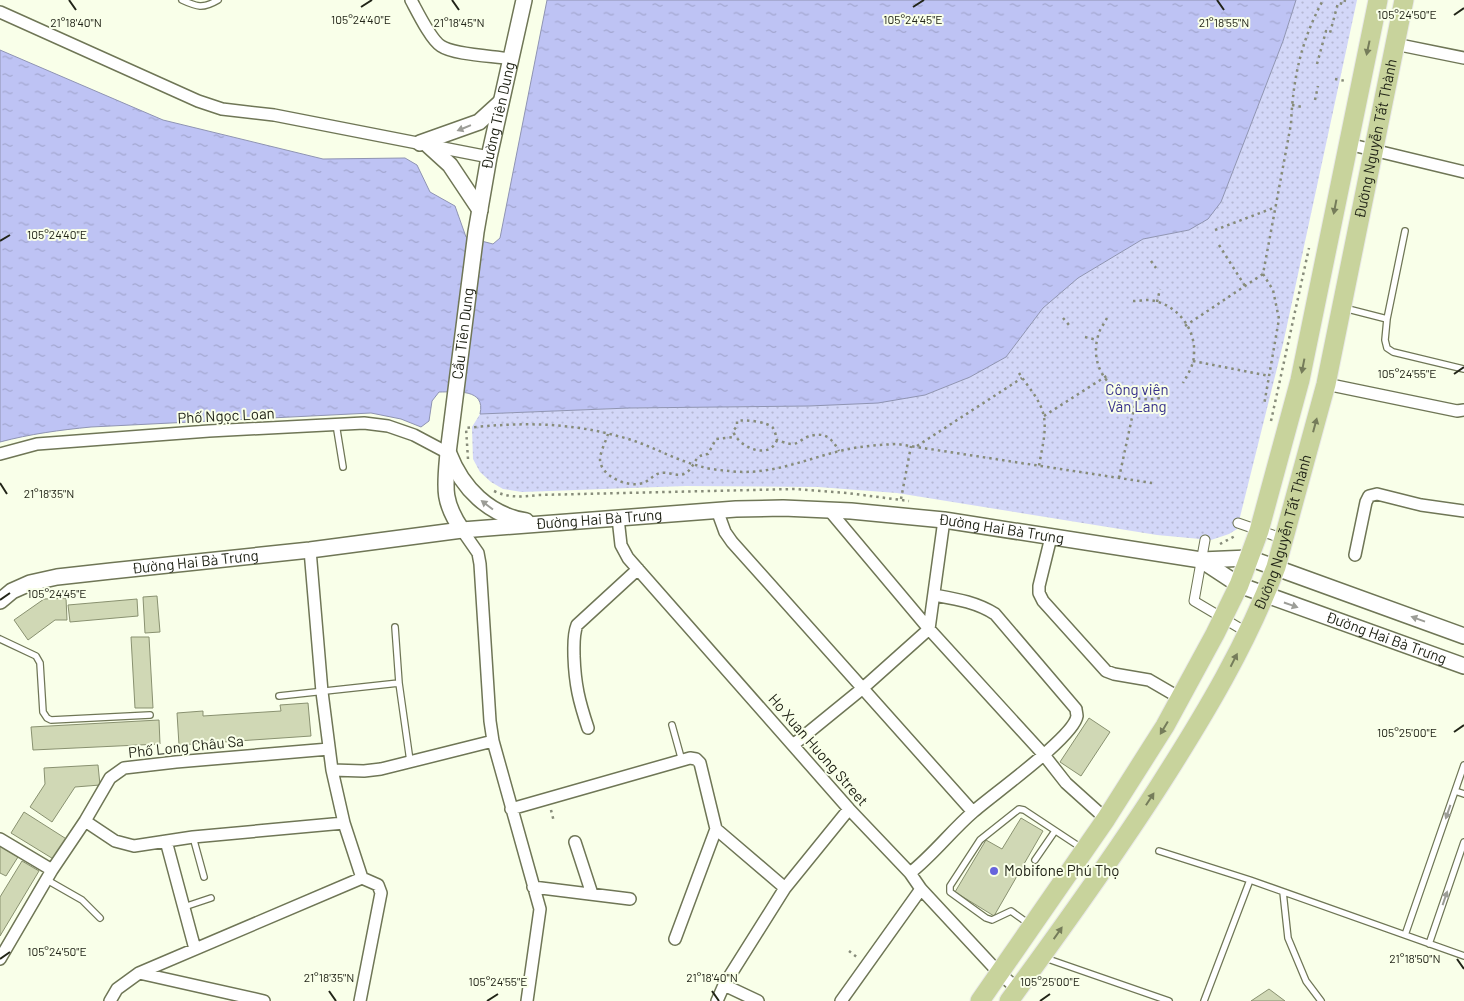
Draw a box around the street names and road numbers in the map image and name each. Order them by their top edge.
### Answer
street label: Đường Nguyễn Tất Thành [1350,57,1400,220]
street label: Đường Tiên Dung [477,60,518,171]
street label: Cầu Tiên Dung [447,287,477,380]
street label: Phố Ngọc Loan [177,403,275,427]
street label: Đường Nguyễn Tất Thành [1249,452,1314,613]
street label: Đường Hai Bà Trưng [535,505,663,532]
street label: Đường Hai Bà Trưng [938,510,1066,547]
street label: Đường Hai Bà Trưng [131,545,259,577]
street label: Đường Hai Bà Trưng [1324,607,1449,667]
street label: Ho Xuan Huong Street [765,690,872,809]
street label: Phố Long Châu Sa [127,731,245,761]

